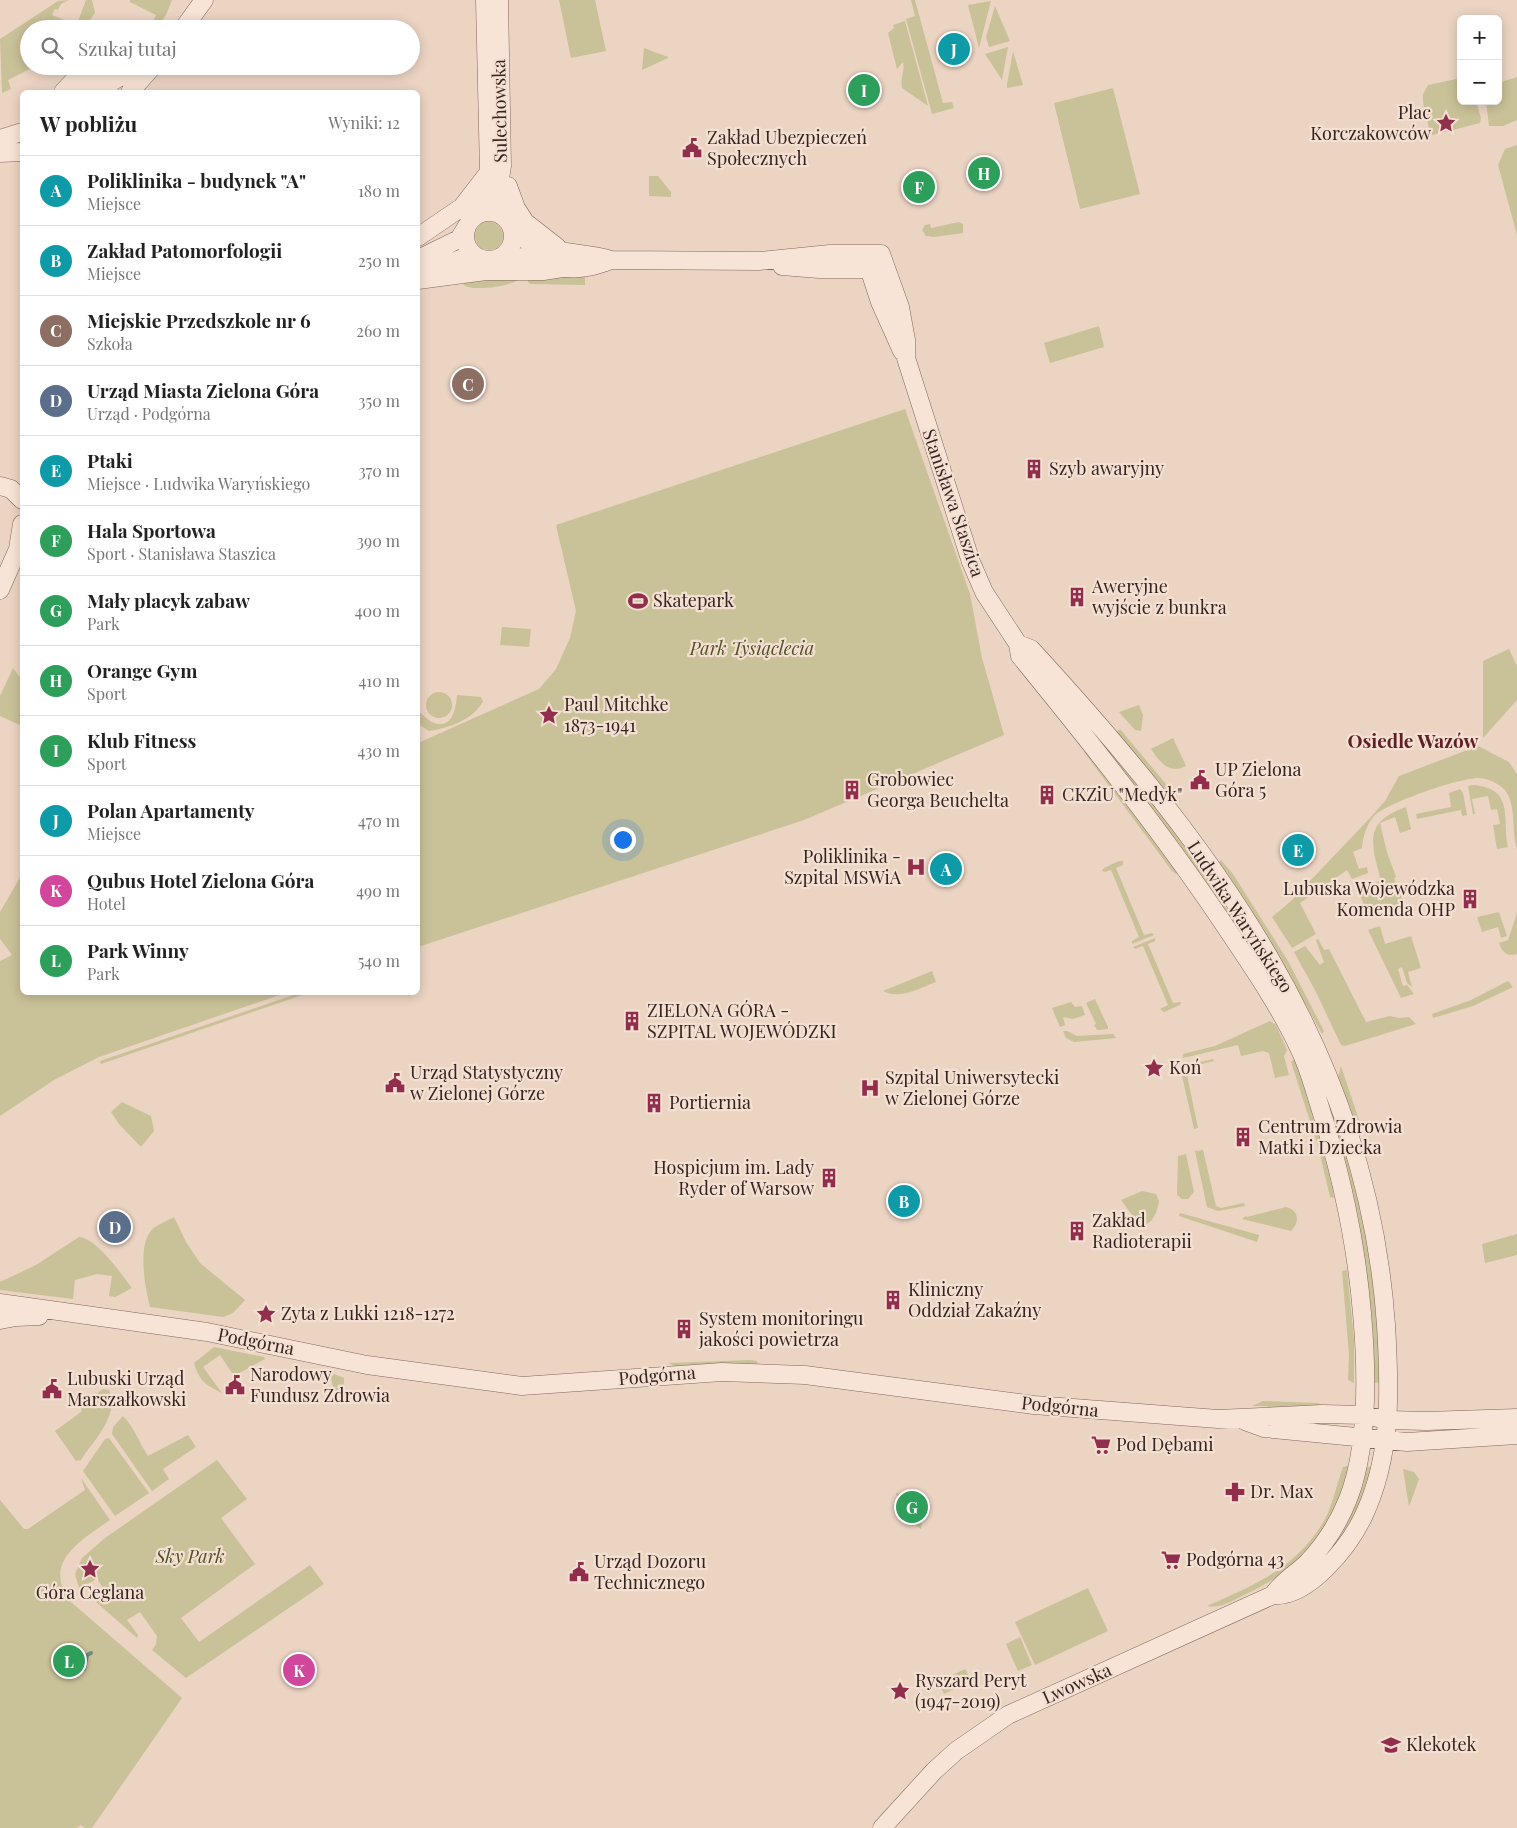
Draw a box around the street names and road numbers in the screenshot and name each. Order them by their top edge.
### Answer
street label: Sulechowska [486,59,512,163]
street label: Stanisława Staszica [917,426,990,580]
street label: Ludwika Waryńskiego [1183,836,1299,997]
street label: Podgórna [216,1322,297,1360]
street label: Podgórna [617,1360,697,1390]
street label: Podgórna [1020,1390,1100,1422]
street label: Lwowska [1038,1657,1115,1709]

